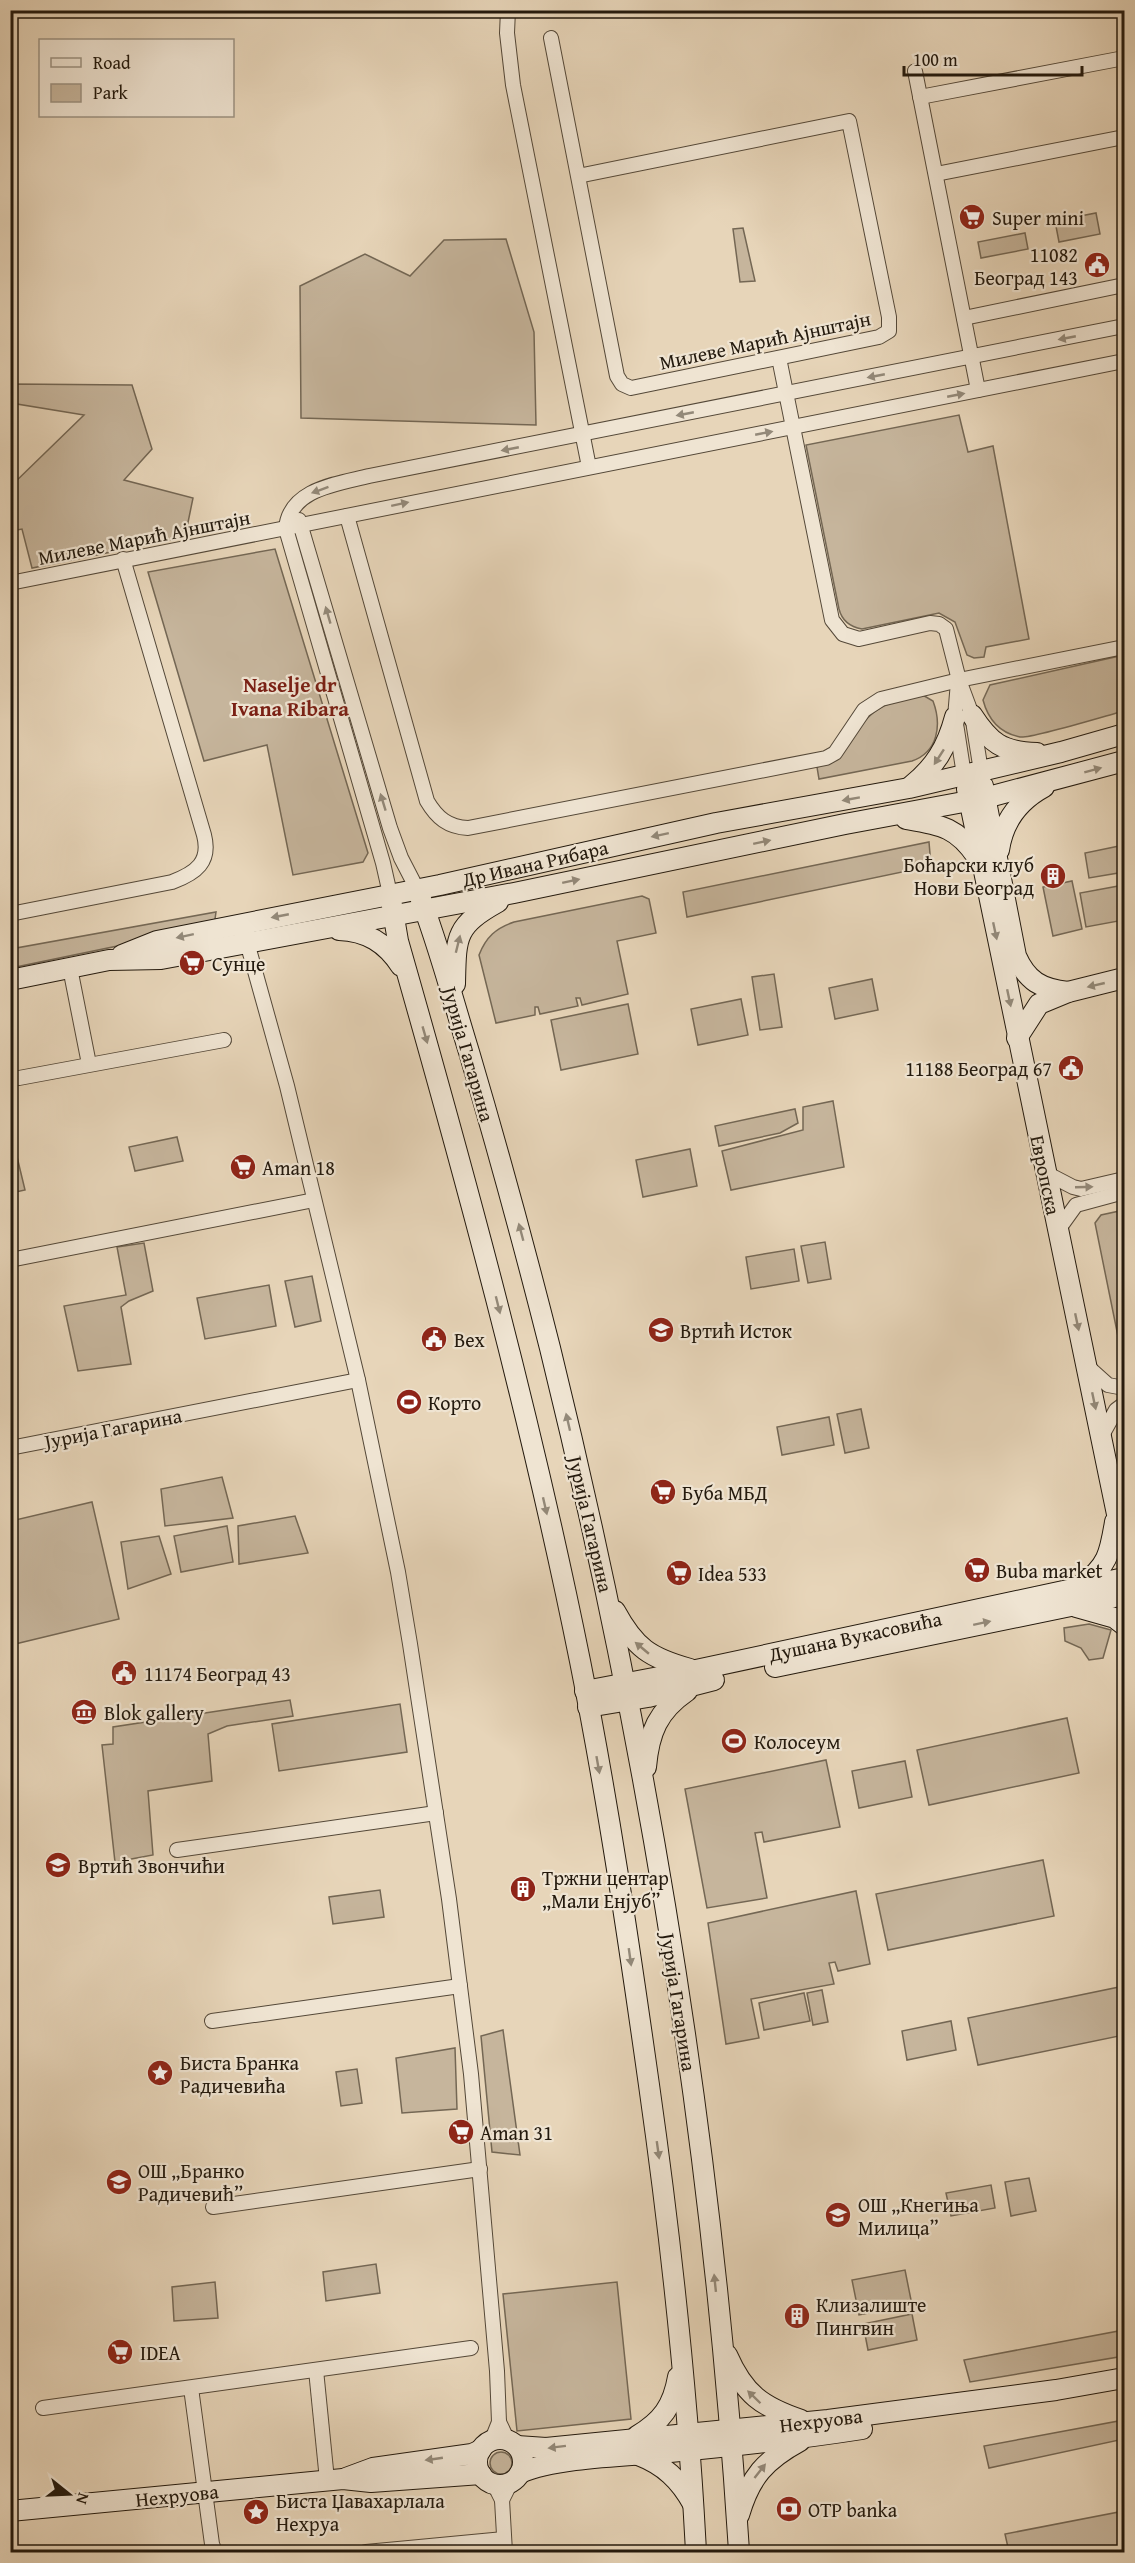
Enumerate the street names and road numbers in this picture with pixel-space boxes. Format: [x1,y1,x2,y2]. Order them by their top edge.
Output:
street label: Милеве Марић Ајнштајн [657,303,874,377]
street label: Милеве Марић Ајнштајн [35,502,253,572]
street label: Др Ивана Рибара [458,832,611,894]
street label: Јурија Гагарина [435,980,502,1125]
street label: Европска [1023,1132,1069,1218]
street label: Јурија Гагарина [39,1400,185,1456]
street label: Јурија Гагарина [561,1450,621,1596]
street label: Душана Вукасовића [765,1603,945,1669]
street label: Јурија Гагарина [653,1928,704,2074]
street label: Нехруова [778,2400,865,2439]
street label: Нехруова [134,2476,220,2514]

